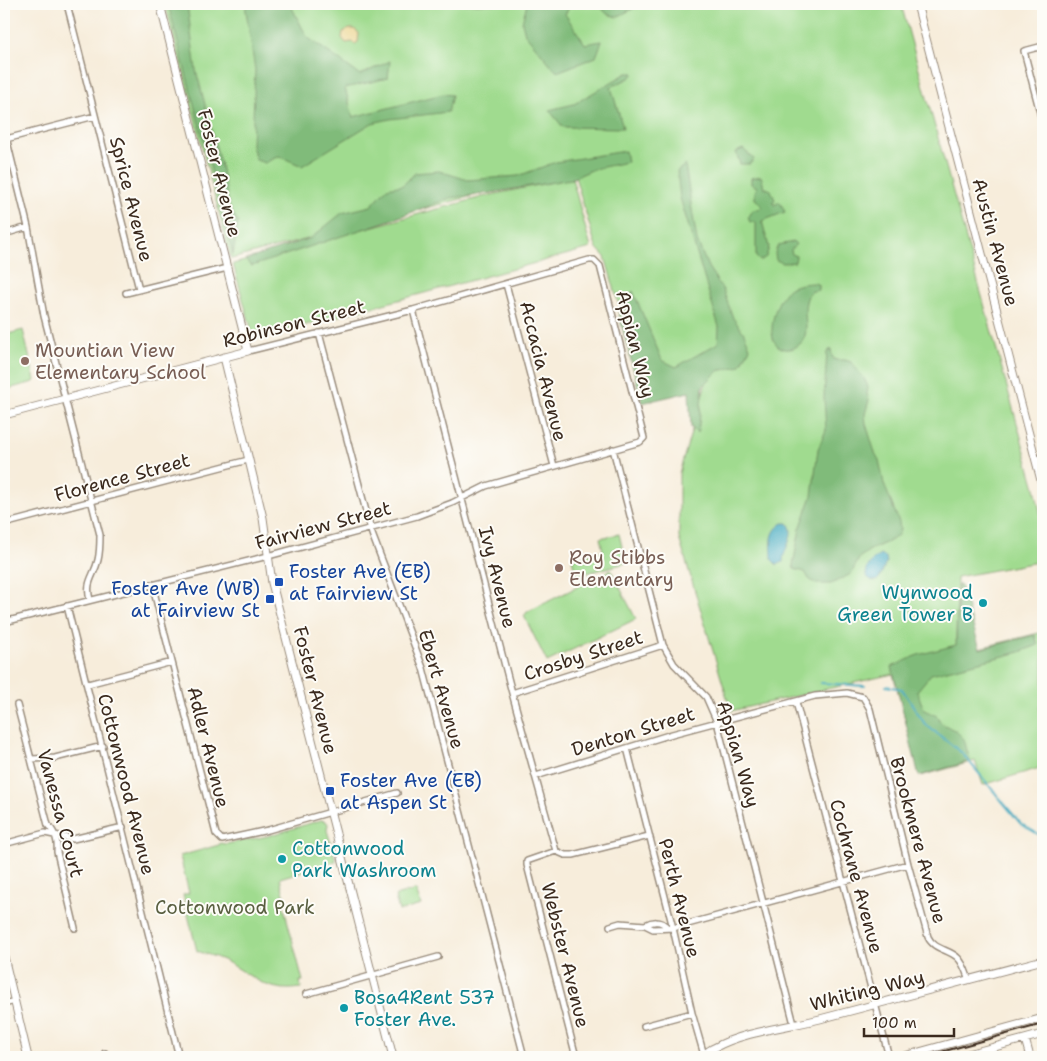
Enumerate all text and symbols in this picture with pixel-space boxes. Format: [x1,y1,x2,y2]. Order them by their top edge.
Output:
street label: Foster Avenue [192,107,247,240]
street label: Sprice Avenue [104,134,159,264]
street label: Austin Avenue [966,175,1025,309]
street label: Appian Way [610,288,661,400]
street label: Robinson Street [220,294,368,353]
street label: Accacia Avenue [514,299,573,444]
place label: Mountian View Elementary School [35,338,206,385]
marker: Mountian View Elementary School [19,355,31,367]
street label: Florence Street [52,447,193,508]
street label: Fairview Street [252,495,394,556]
street label: Ivy Avenue [473,524,522,631]
place label: Roy Stibbs Elementary [569,545,674,592]
place label: Foster Ave (EB) at Fairview St [289,559,431,606]
marker: Roy Stibbs Elementary [553,562,565,574]
place label: Foster Ave (WB) at Fairview St [111,576,260,623]
marker: Foster Ave (EB) at Fairview St [273,576,285,588]
place label: Wynwood Green Tower B [837,580,973,627]
marker: Foster Ave (WB) at Fairview St [264,593,276,605]
marker: Wynwood Green Tower B [977,597,989,609]
street label: Foster Avenue [288,624,343,757]
street label: Crosby Street [520,624,646,686]
street label: Ebert Avenue [413,626,471,752]
street label: Adler Avenue [181,684,236,810]
street label: Cottonwood Avenue [92,691,161,877]
street label: Appian Way [711,698,766,810]
street label: Denton Street [569,701,698,762]
street label: Vanessa Court [31,746,90,880]
street label: Brookmere Avenue [884,754,953,926]
place label: Foster Ave (EB) at Aspen St [340,768,482,815]
marker: Foster Ave (EB) at Aspen St [324,785,336,797]
street label: Cochrane Avenue [824,796,889,956]
place label: Cottonwood Park Washroom [292,836,437,883]
street label: Perth Avenue [653,836,706,961]
marker: Cottonwood Park Washroom [276,853,288,865]
street label: Webster Avenue [535,880,596,1030]
park label: Cottonwood Park [155,895,315,920]
street label: Whiting Way [807,964,927,1017]
place label: Bosa4Rent 537 Foster Ave. [354,985,495,1032]
marker: Bosa4Rent 537 Foster Ave. [338,1002,350,1014]
scale bar [864,1006,954,1038]
text: 100 m [872,1013,917,1033]

